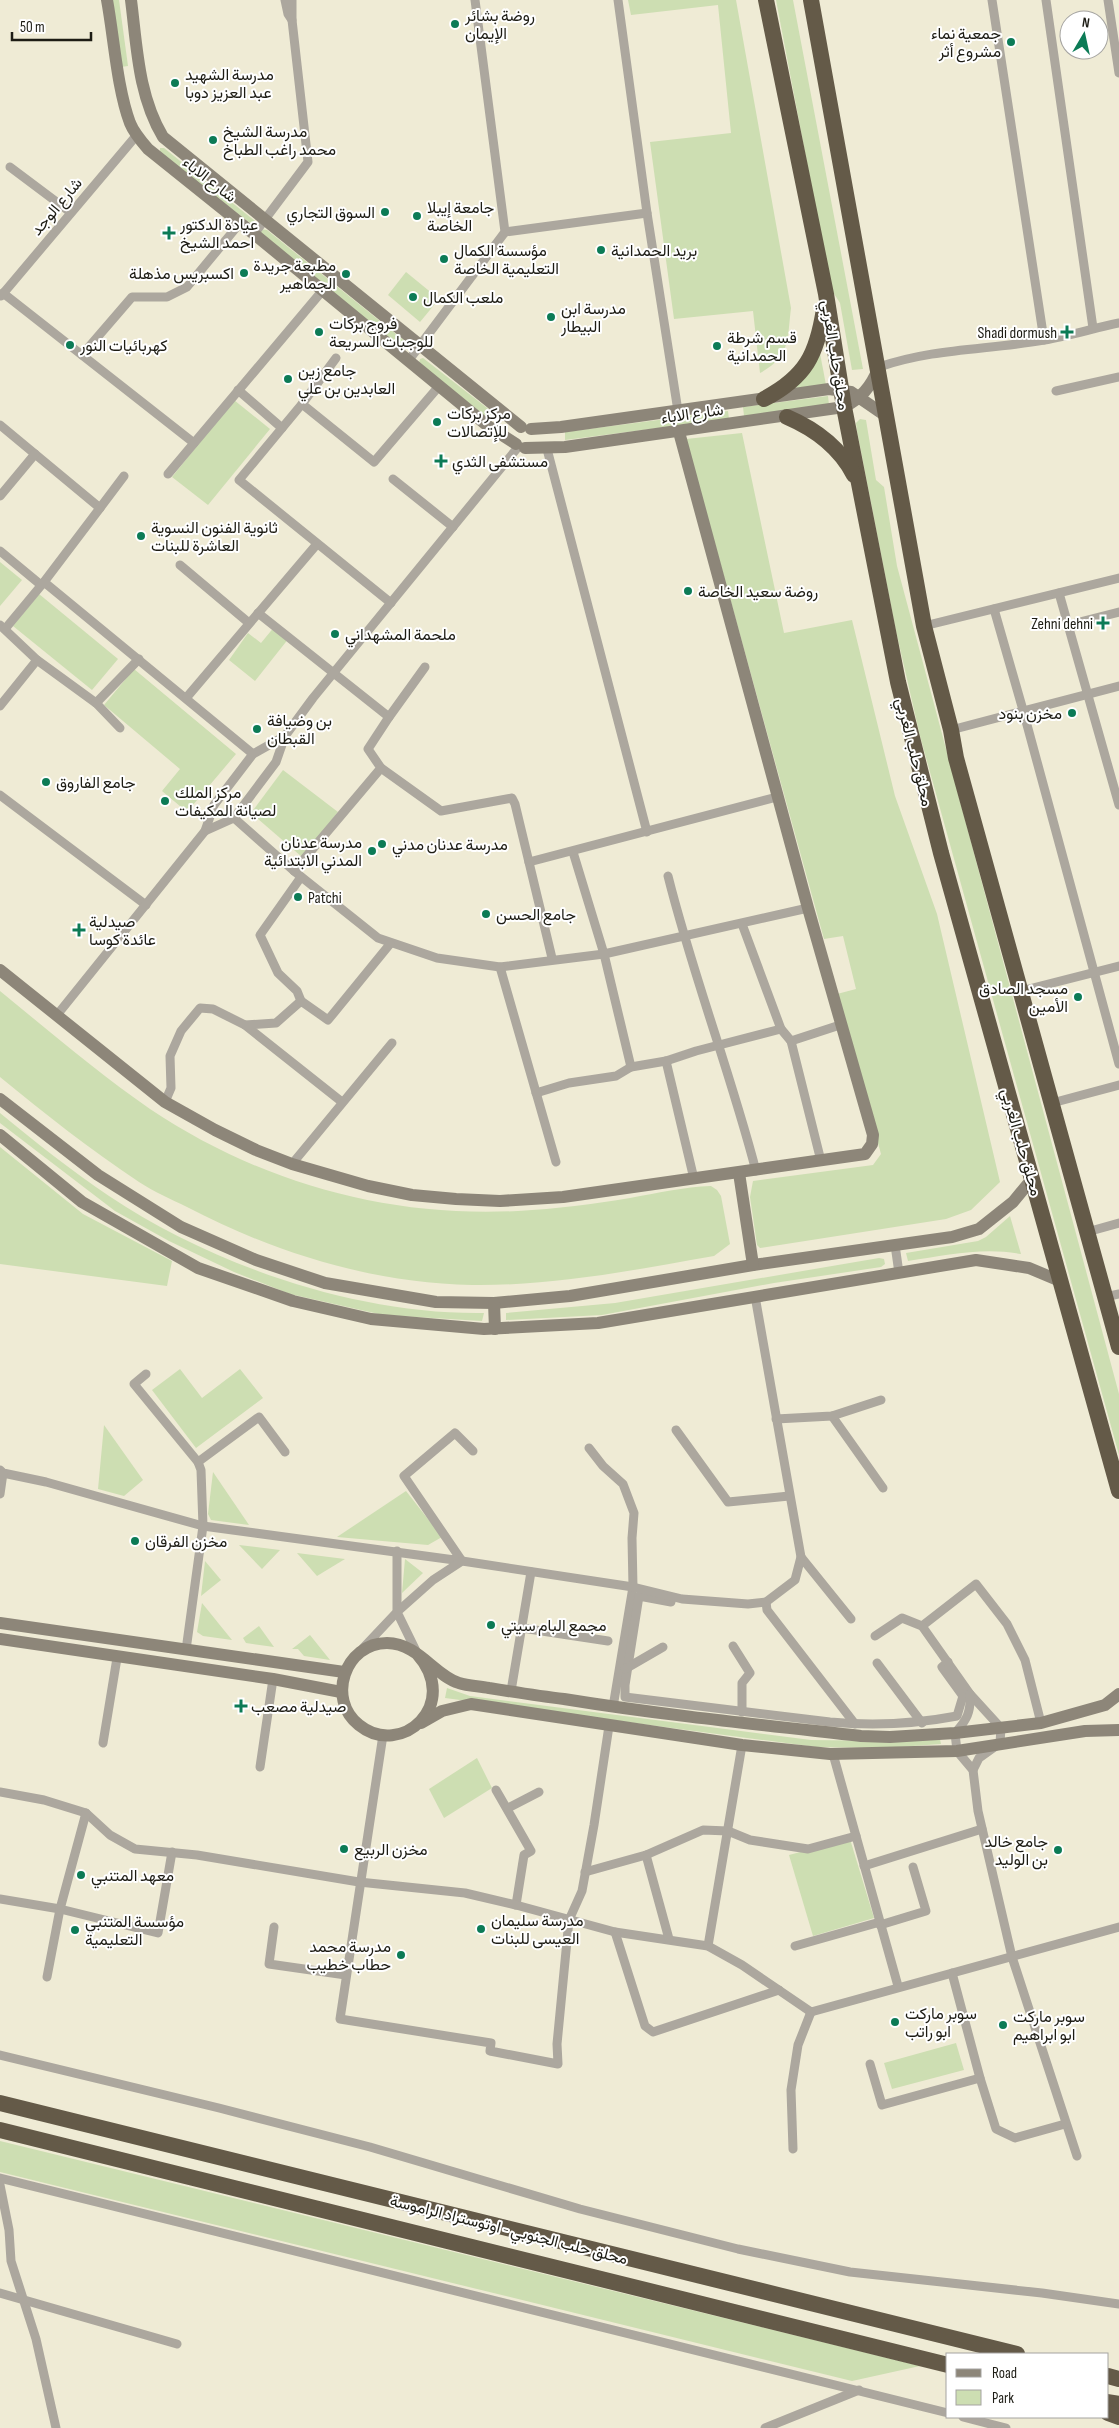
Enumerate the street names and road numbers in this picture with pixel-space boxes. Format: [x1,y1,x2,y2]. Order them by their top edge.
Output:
street label: شارع الاباء [178,153,240,208]
street label: شارع الوجد [28,174,87,240]
street label: محلق حلب الغربي [813,299,853,412]
street label: شارع الاباء [660,401,725,429]
street label: محلق حلب الغربي [888,696,936,809]
street label: محلق حلب الغربي [993,1086,1045,1199]
street label: محلق حلب الجنوبي - اوتوستراد الراموسة [387,2192,630,2272]

